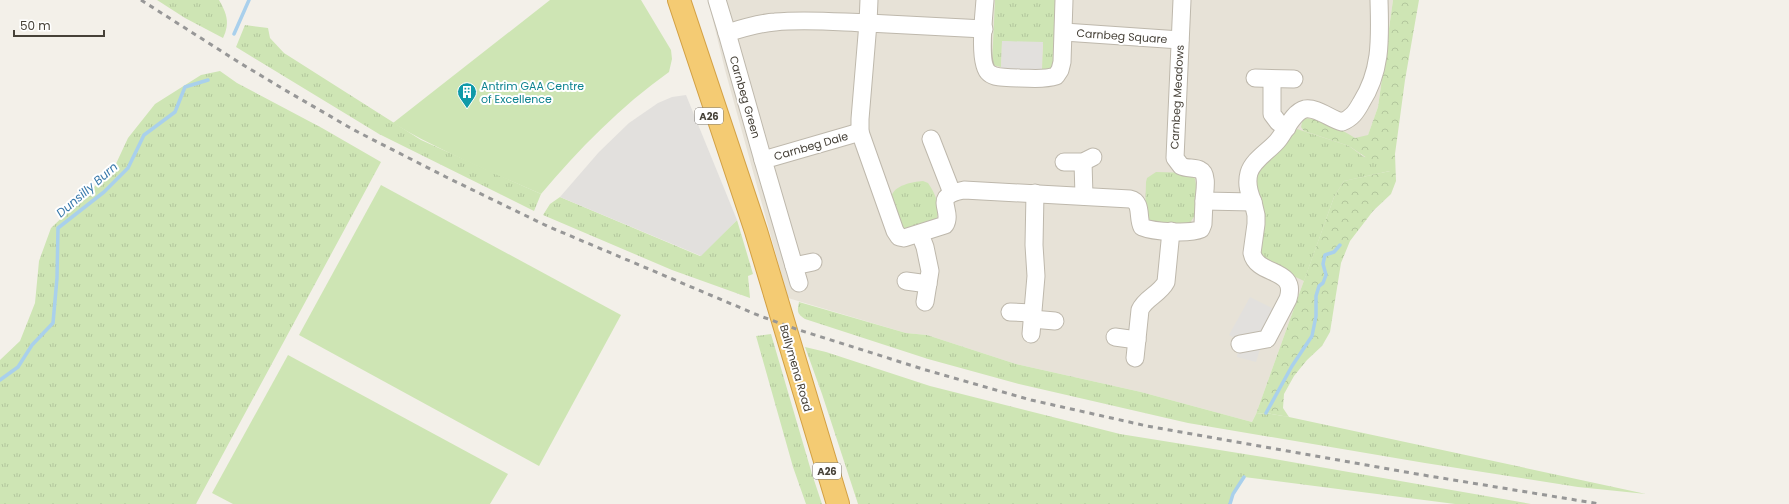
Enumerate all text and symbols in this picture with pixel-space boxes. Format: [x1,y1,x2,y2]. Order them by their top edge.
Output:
scale bar [14,12,104,38]
text: 50 m [20,17,51,34]
street label: Carnbeg Square [1076,25,1168,47]
street label: Carnbeg Meadows [1166,44,1188,150]
street label: Carnbeg Green [726,54,764,140]
place label: Antrim GAA Centre of Excellence [481,78,584,107]
building icon: Antrim GAA Centre of Excellence [456,81,478,109]
road number: A26 [695,108,723,124]
street label: Carnbeg Dale [772,128,850,164]
water label: Dunsilly Burn [52,158,121,221]
street label: Ballymena Road [776,323,816,413]
road number: A26 [813,463,841,479]

